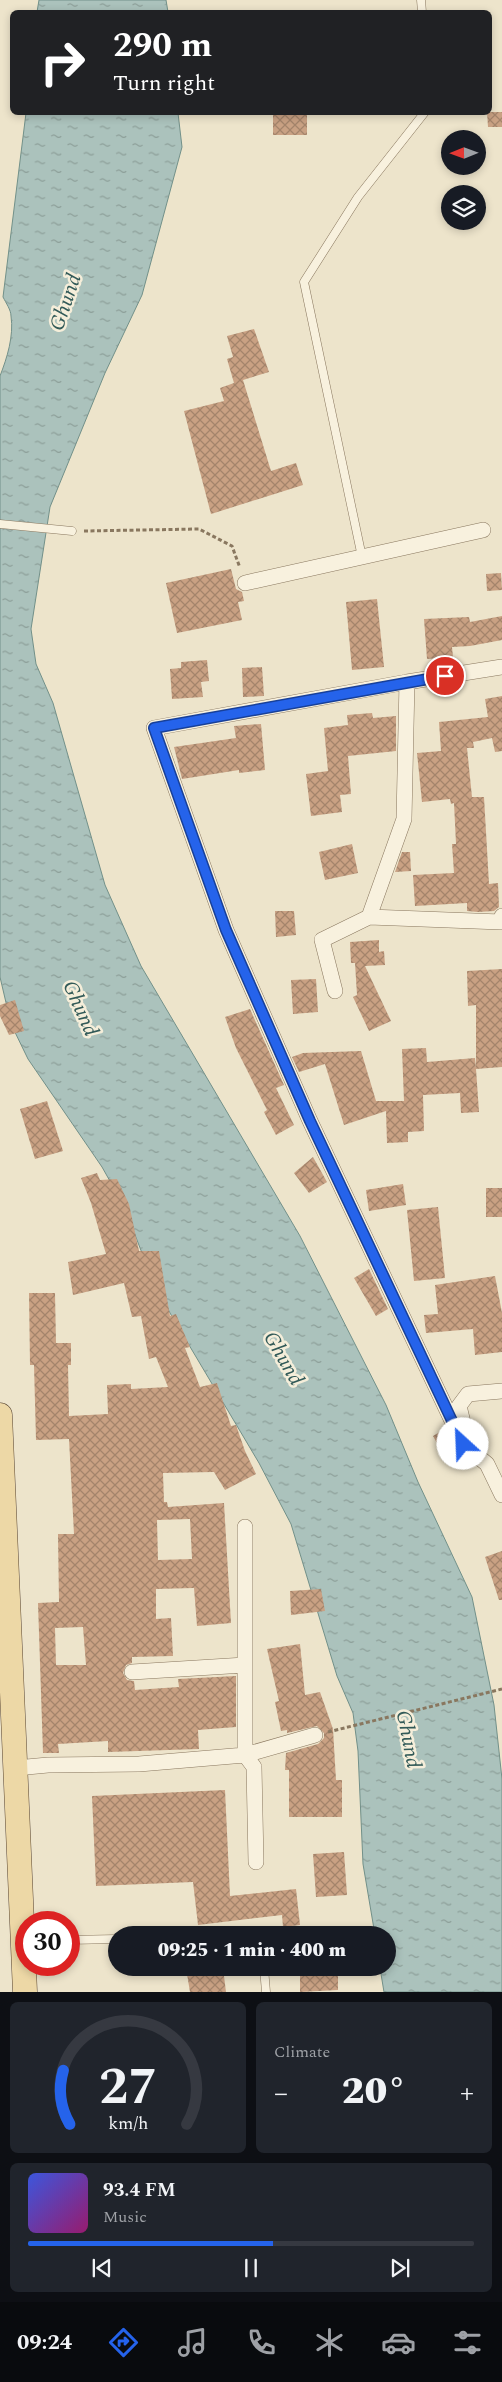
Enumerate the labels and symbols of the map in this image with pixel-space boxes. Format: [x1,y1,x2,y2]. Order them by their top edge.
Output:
north arrow [441,130,486,175]
water label: Ghund [41,269,91,335]
pin [424,655,466,697]
water label: Ghund [54,975,107,1042]
water label: Ghund [255,1325,312,1392]
position arrow [436,1417,488,1469]
water label: Ghund [387,1707,429,1771]
speed limit sign: 30 [15,1911,80,1976]

